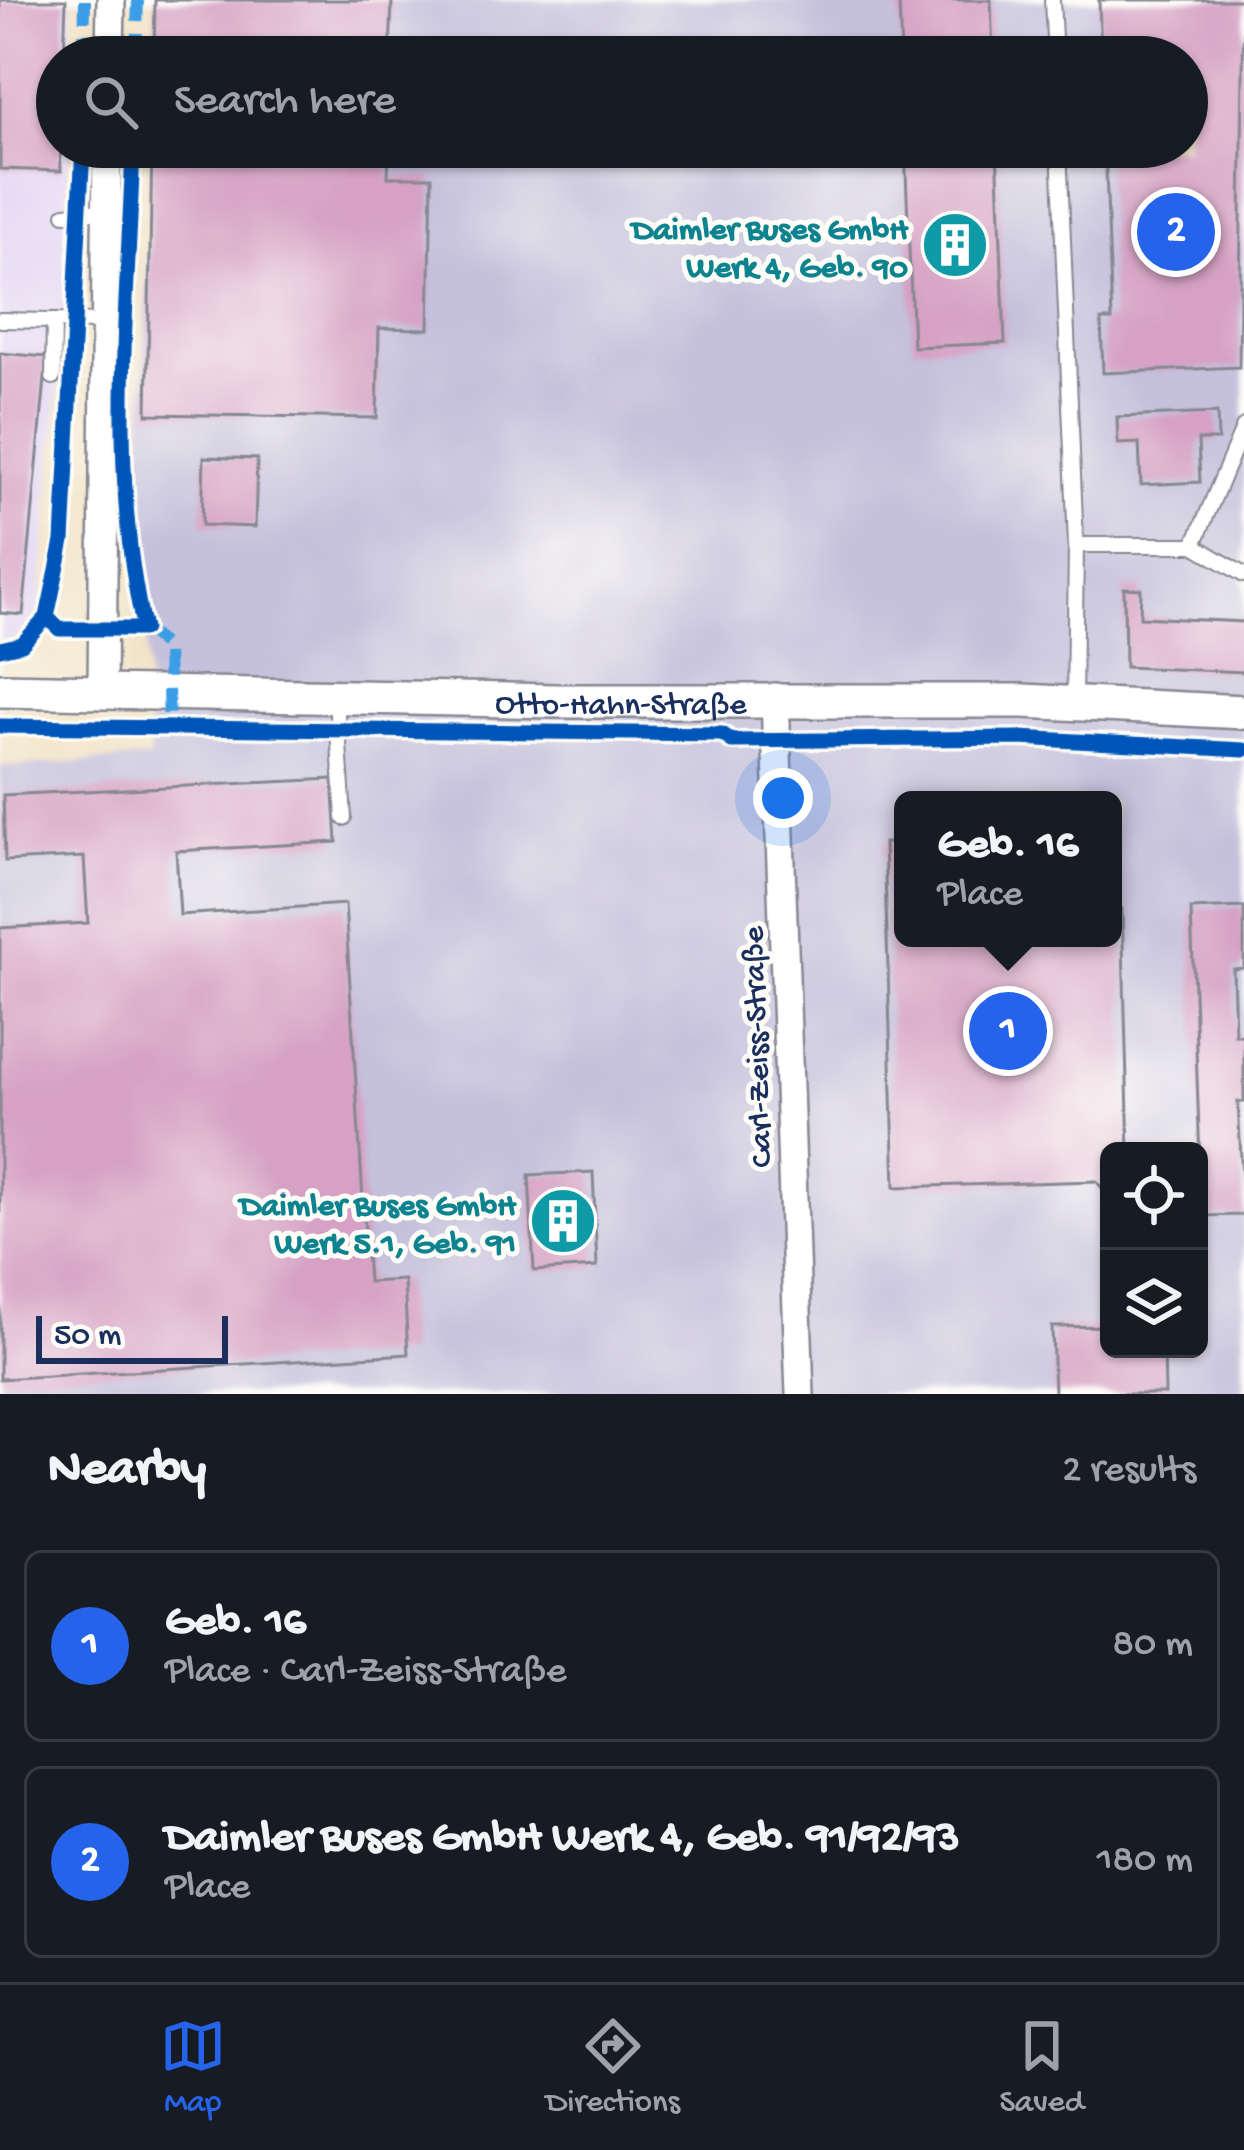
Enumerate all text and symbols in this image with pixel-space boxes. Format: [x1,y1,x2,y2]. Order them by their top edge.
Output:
search box [36,36,1208,168]
icon: search [78,69,144,135]
text: Search here [174,76,396,129]
pin: 2 [1137,187,1215,277]
building icon: Daimler Buses GmbH Werk 4, Geb. 90 [920,210,990,280]
place label: Daimler Buses GmbH Werk 4, Geb. 90 [629,213,909,289]
street label: Otto-Hahn-Straße [495,687,747,726]
your location [753,768,813,828]
popup [894,791,1122,947]
text: Geb. 16 [937,820,1079,873]
text: Place [937,873,1023,919]
street label: Carl-Zeiss-Straße [737,924,783,1168]
pin: 1 [969,986,1047,1076]
map controls [1100,1142,1208,1358]
button: locate [1100,1142,1208,1250]
building icon: Daimler Buses GmbH Werk 5.1, Geb. 91 [528,1186,598,1256]
place label: Daimler Buses GmbH Werk 5.1, Geb. 91 [237,1189,517,1265]
button: layers [1100,1250,1208,1358]
scale bar [36,1310,228,1363]
text: 50 m [54,1318,121,1356]
text: Nearby [48,1442,206,1502]
text: 2 results [1062,1449,1196,1495]
text: Geb. 16 [165,1597,306,1650]
text: 1 [82,1623,98,1669]
text: 80 m [1113,1623,1193,1669]
text: Place · Carl-Zeiss-Straße [165,1650,566,1696]
text: Daimler Buses GmbH Werk 4, Geb. 91/92/93 [165,1813,960,1866]
text: 2 [80,1839,100,1885]
text: 180 m [1097,1839,1193,1885]
text: Place [165,1866,250,1912]
tab: Map [160,2013,226,2123]
tab: Directions [546,2013,680,2123]
tab: Saved [1000,2013,1084,2123]

